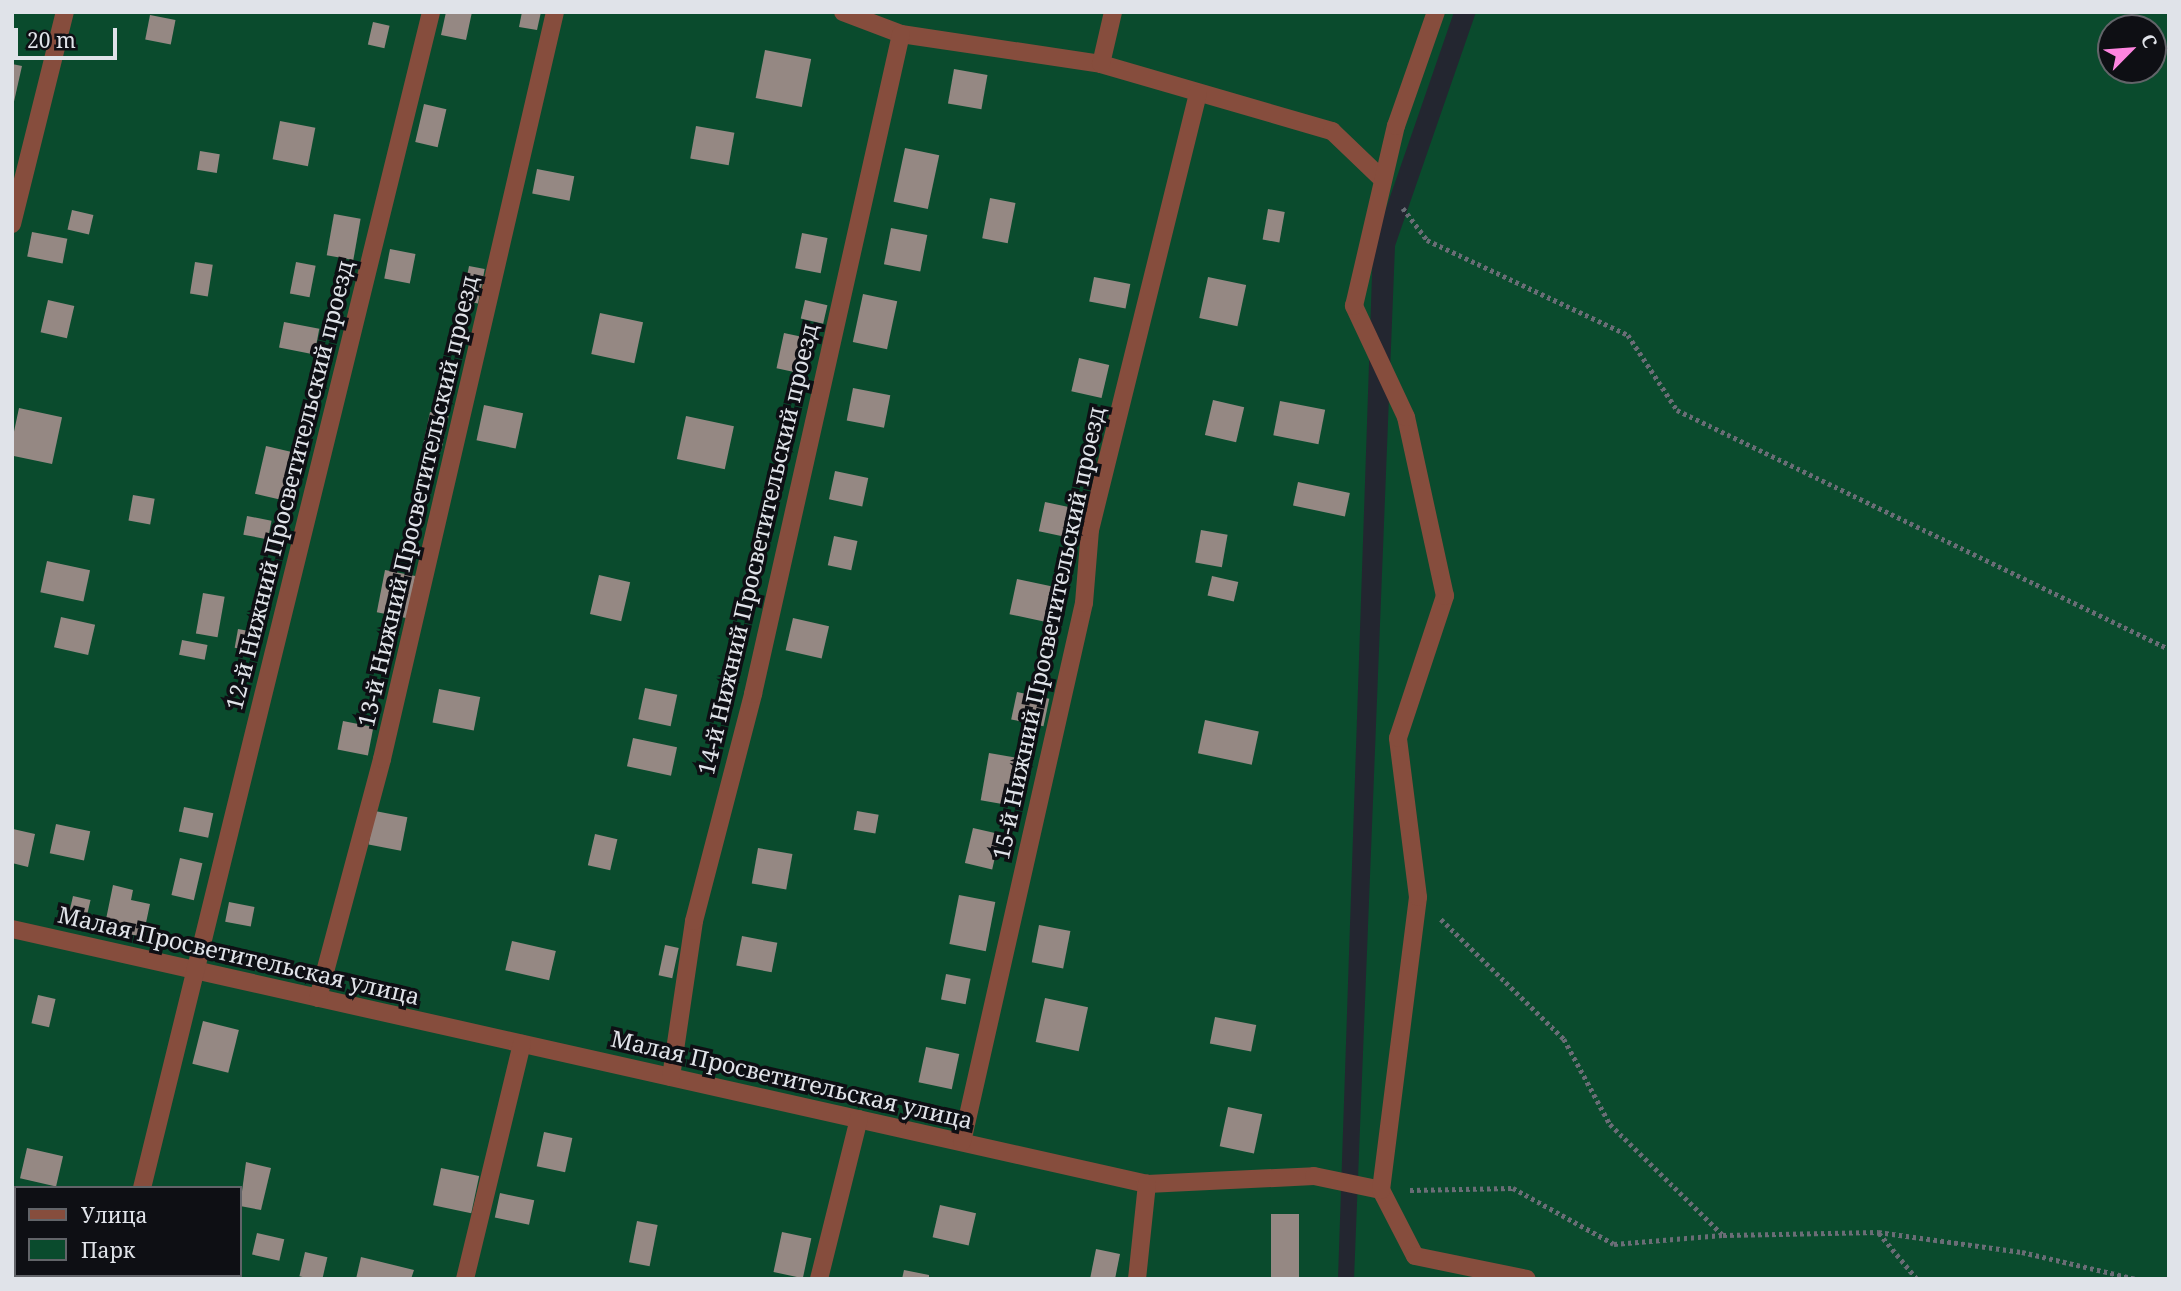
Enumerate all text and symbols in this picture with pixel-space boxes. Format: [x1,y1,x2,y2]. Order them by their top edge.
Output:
scale bar [18,14,121,58]
north arrow [2097,14,2167,84]
text: 20 m [27,26,76,54]
text: С [2135,30,2164,52]
street label: 12-й Нижний Просветительский проезд [220,257,358,713]
street label: 13-й Нижний Просветительский проезд [352,273,482,729]
street label: 14-й Нижний Просветительский проезд [692,321,822,777]
street label: 15-й Нижний Просветительский проезд [986,404,1110,862]
street label: Малая Просветительская улица [55,900,423,1010]
street label: Малая Просветительская улица [608,1024,976,1134]
legend [14,1186,242,1277]
text: Улица [81,1201,148,1229]
text: Парк [81,1236,135,1264]

